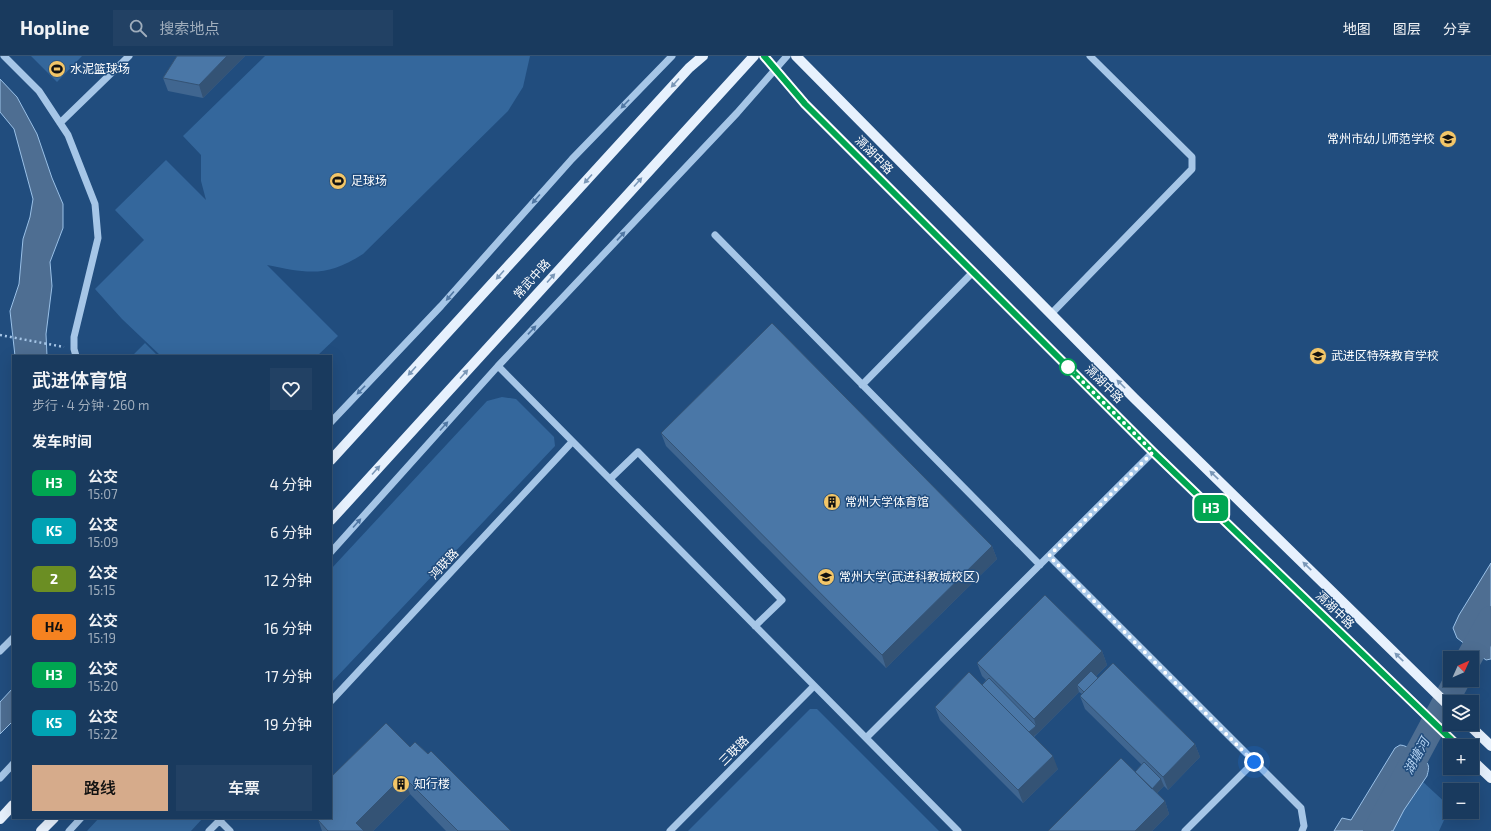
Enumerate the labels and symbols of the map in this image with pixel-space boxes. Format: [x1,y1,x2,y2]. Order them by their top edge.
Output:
sports icon: 水泥篮球场 [47,59,67,79]
place label: 水泥篮球场 [70,61,130,75]
one-way arrow [671,78,680,89]
one-way arrow [621,99,630,109]
school or university icon: 常州市幼儿师范学校 [1438,129,1458,149]
place label: 常州市幼儿师范学校 [1327,131,1435,145]
street label: 滆湖中路 [853,132,897,176]
sports icon: 足球场 [328,171,348,191]
place label: 足球场 [351,173,387,187]
one-way arrow [583,174,592,185]
one-way arrow [634,176,643,187]
one-way arrow [532,193,541,204]
one-way arrow [616,231,626,241]
street label: 常武中路 [510,256,553,301]
one-way arrow [495,270,504,280]
one-way arrow [546,273,556,283]
one-way arrow [446,291,455,301]
one-way arrow [527,325,537,335]
school or university icon: 武进区特殊教育学校 [1308,346,1328,366]
place label: 武进区特殊教育学校 [1331,348,1439,362]
unlabelled marker [1059,358,1077,376]
street label: 滆湖中路 [1083,361,1127,405]
one-way arrow [407,366,417,376]
one-way arrow [459,369,468,379]
one-way arrow [1116,379,1126,389]
one-way arrow [356,385,366,395]
one-way arrow [439,421,449,431]
one-way arrow [371,465,381,475]
one-way arrow [1209,471,1219,480]
building icon: 常州大学体育馆 [822,492,842,512]
place label: 常州大学体育馆 [845,494,929,508]
line badge: H3 [1193,495,1229,521]
one-way arrow [353,518,362,528]
street label: 鸿联路 [426,545,461,581]
one-way arrow [1302,561,1312,571]
school or university icon: 常州大学(武进科教城校区) [816,567,836,587]
place label: 常州大学(武进科教城校区) [839,569,980,583]
street label: 滆湖中路 [1314,588,1358,631]
north arrow [1443,651,1479,687]
one-way arrow [1394,652,1404,662]
water label: 湖塘河 [1400,732,1434,777]
street label: 三联路 [716,733,751,768]
your location [1244,752,1264,772]
building icon: 知行楼 [391,774,411,794]
place label: 知行楼 [414,776,450,790]

